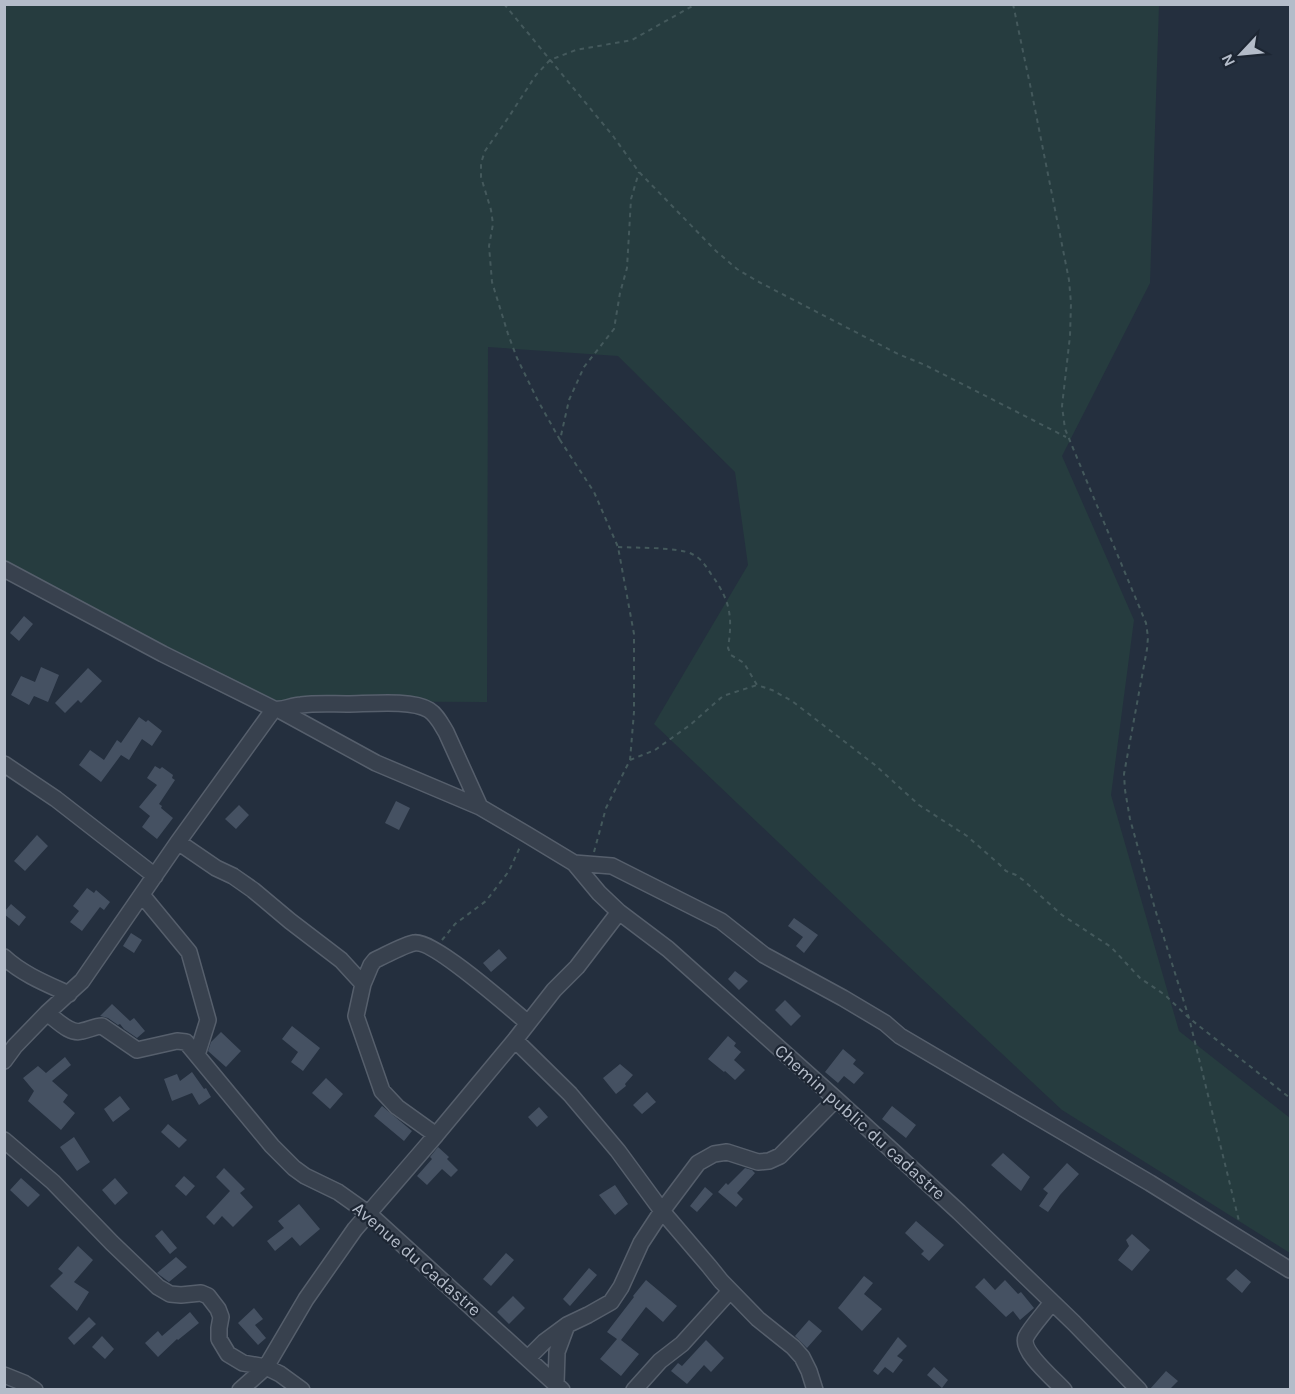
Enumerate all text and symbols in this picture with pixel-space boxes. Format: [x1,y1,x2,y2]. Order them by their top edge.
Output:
north arrow [1211,24,1271,84]
text: N [1217,51,1239,70]
street label: Chemin public du cadastre [770,1040,950,1204]
street label: Avenue du Cadastre [348,1197,486,1321]

